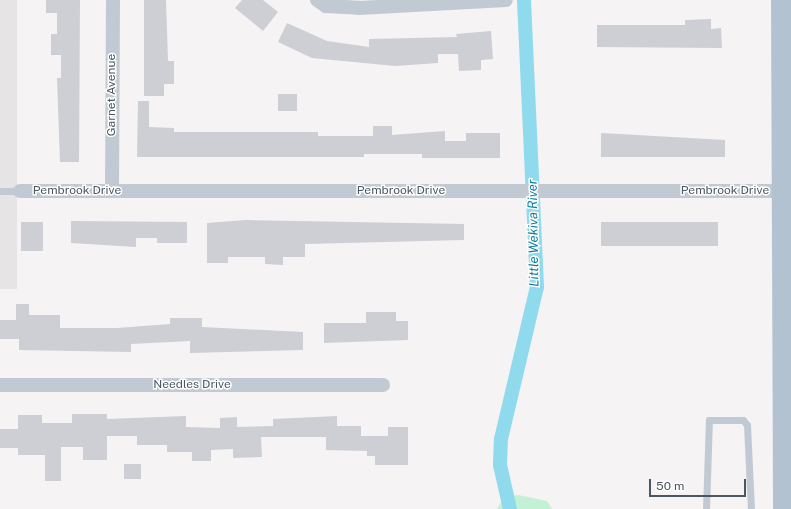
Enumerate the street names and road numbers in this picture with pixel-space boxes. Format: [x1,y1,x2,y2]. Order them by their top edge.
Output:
street label: Garnet Avenue [105,54,119,136]
street label: Pembrook Drive [33,184,121,198]
street label: Pembrook Drive [357,184,445,198]
street label: Pembrook Drive [681,184,769,198]
street label: Needles Drive [153,378,231,392]

